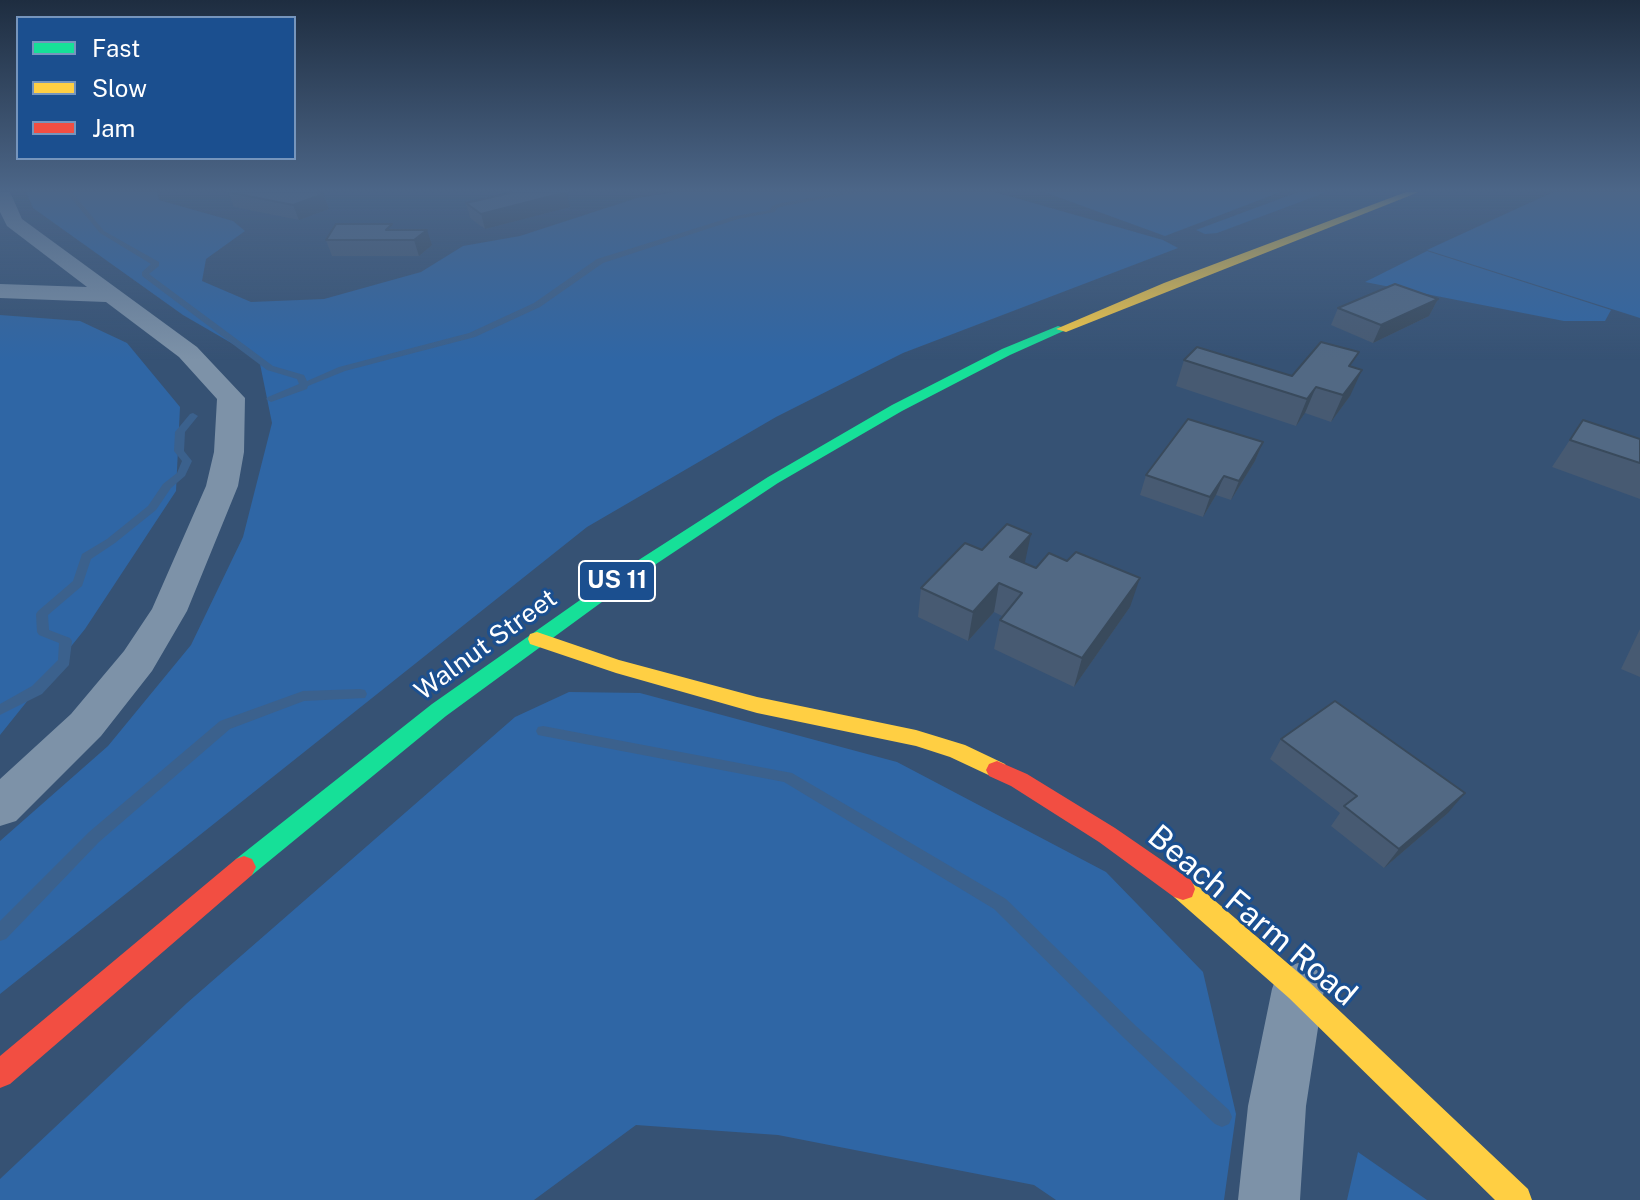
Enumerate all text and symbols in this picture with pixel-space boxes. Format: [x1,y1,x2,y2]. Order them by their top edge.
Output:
legend [16,16,296,160]
text: Fast [92,34,140,62]
text: Slow [92,74,147,102]
text: Jam [92,114,135,142]
road number: US 11 [579,561,655,601]
street label: Walnut Street [409,583,563,707]
street label: Beach Farm Road [1140,817,1364,1015]

